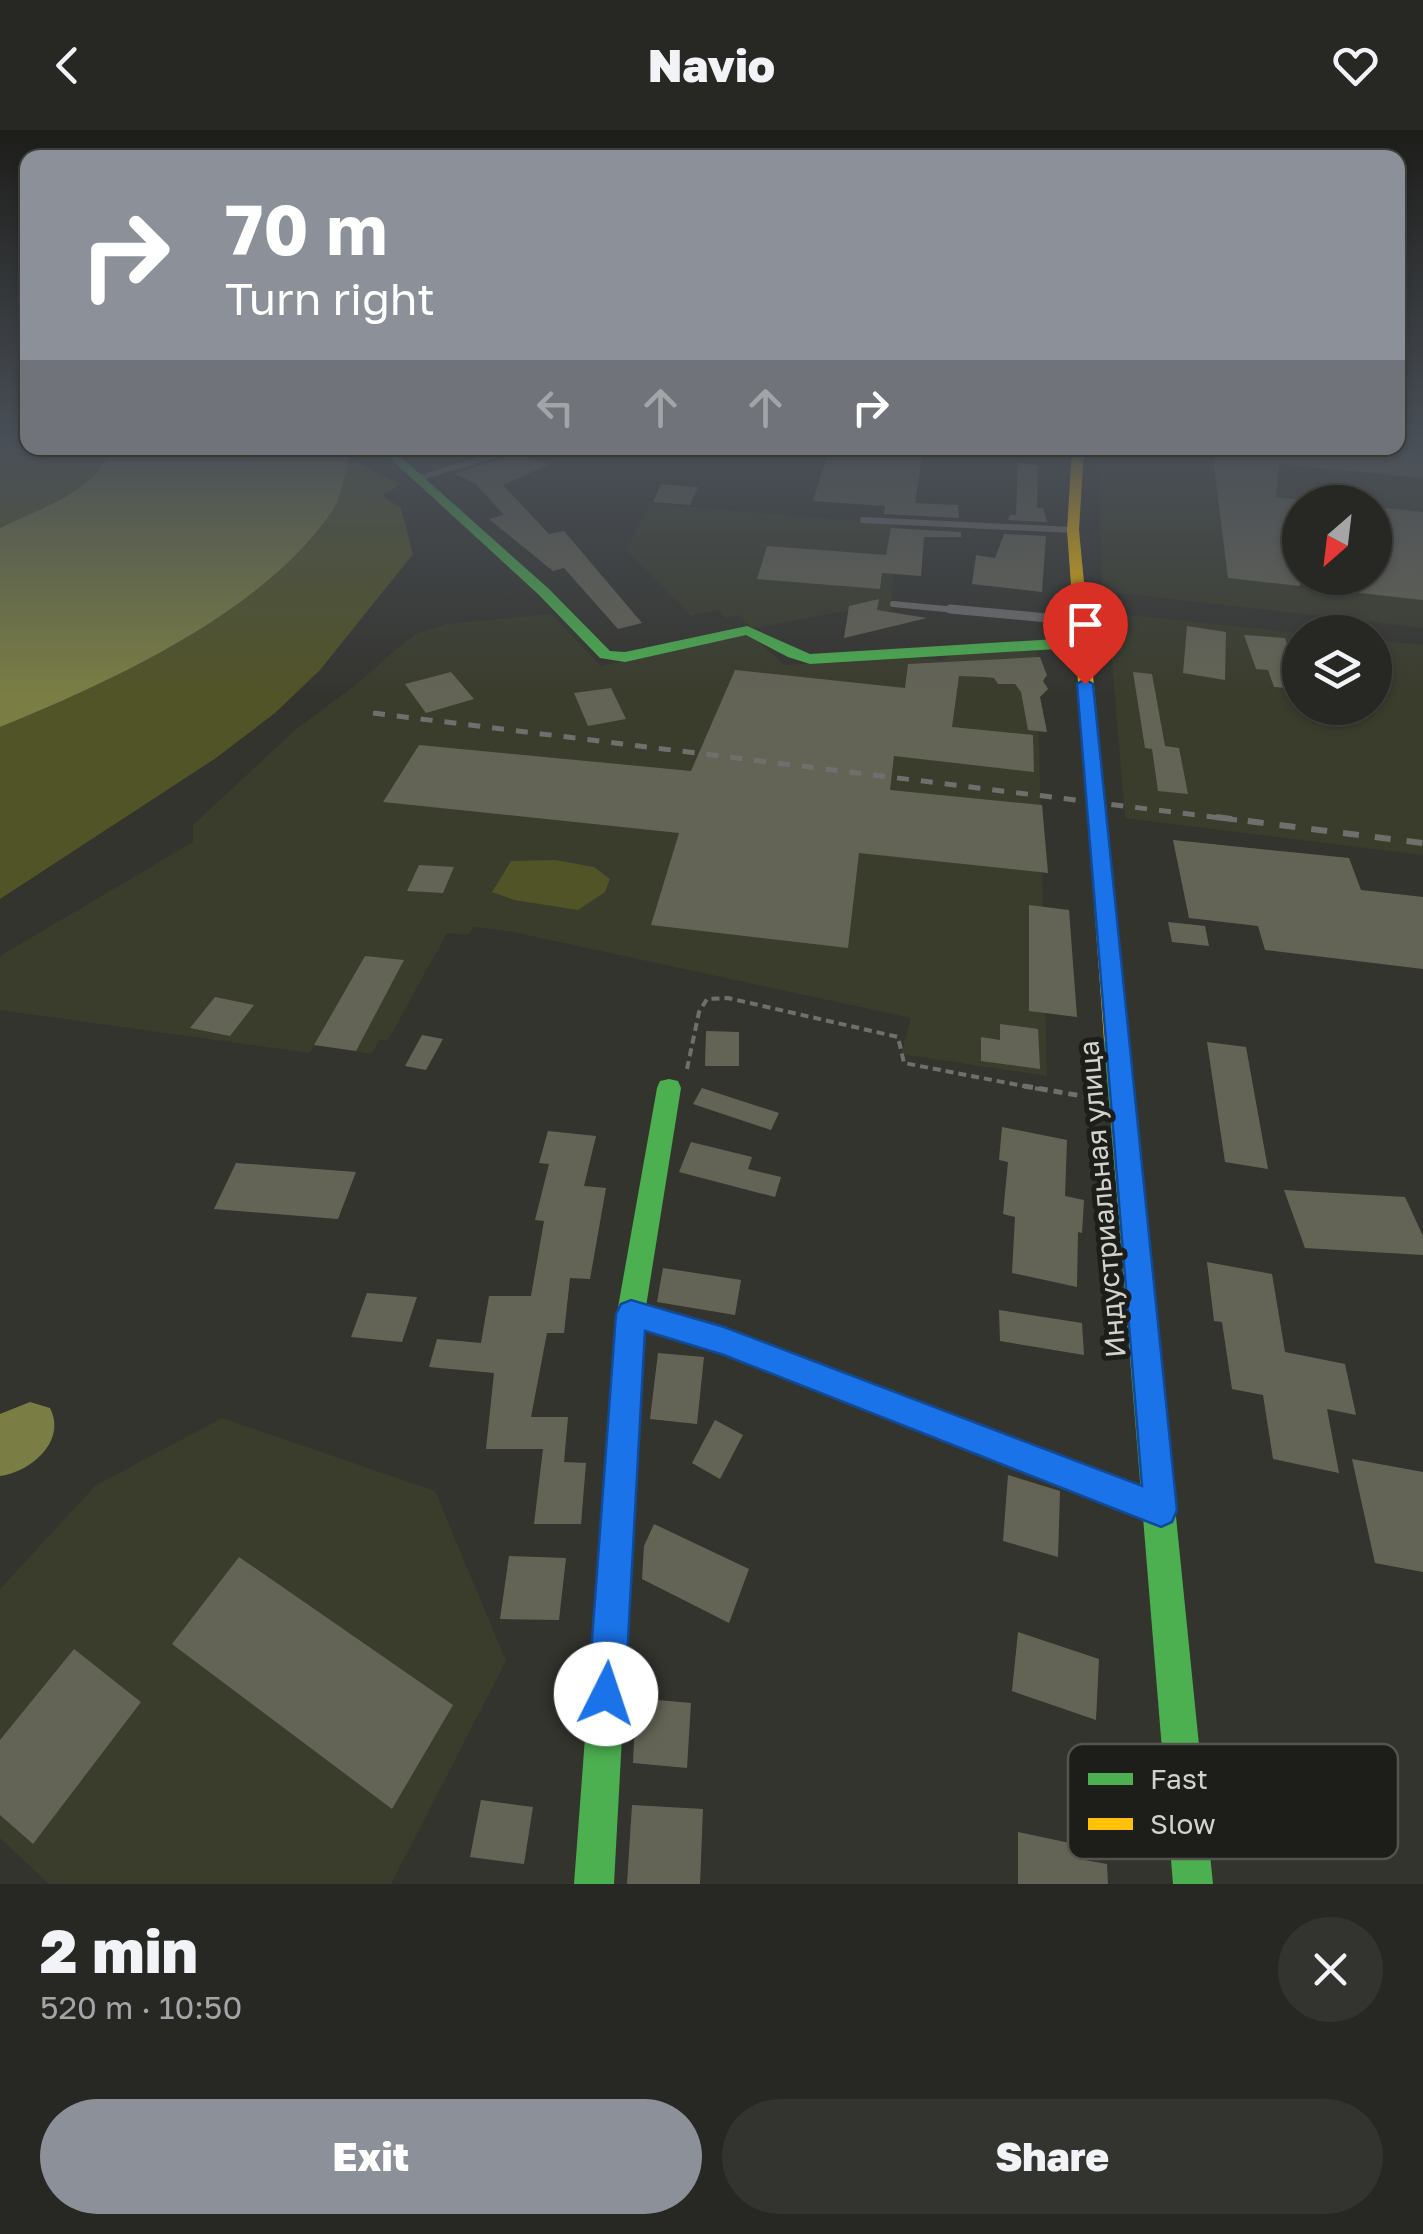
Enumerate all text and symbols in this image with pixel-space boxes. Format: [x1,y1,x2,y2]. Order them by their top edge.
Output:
icon: back [40,38,95,93]
text: Navio [648,38,775,92]
icon: heart [1328,38,1383,93]
text: 70 m [225,186,387,270]
icon: right [60,190,190,320]
text: Turn right [225,271,435,325]
icon: left [528,380,583,435]
icon: ahead [633,380,688,435]
icon: ahead [738,380,793,435]
icon: right [843,380,898,435]
north arrow [1282,485,1392,595]
map controls [1282,485,1392,725]
pin [1043,582,1128,685]
icon: arrive [1058,597,1113,652]
button: layers [1282,615,1392,725]
street label: Индустриальная улица [1071,1039,1132,1359]
position arrow [554,1642,658,1746]
legend [1068,1744,1398,1859]
text: Fast [1150,1762,1208,1795]
text: Slow [1150,1807,1216,1840]
text: 2 min [40,1914,198,1986]
button: close [1278,1917,1383,2022]
text: 520 m · 10:50 [40,1988,242,2026]
button: Exit [40,2099,702,2214]
button: Share [722,2099,1383,2214]

